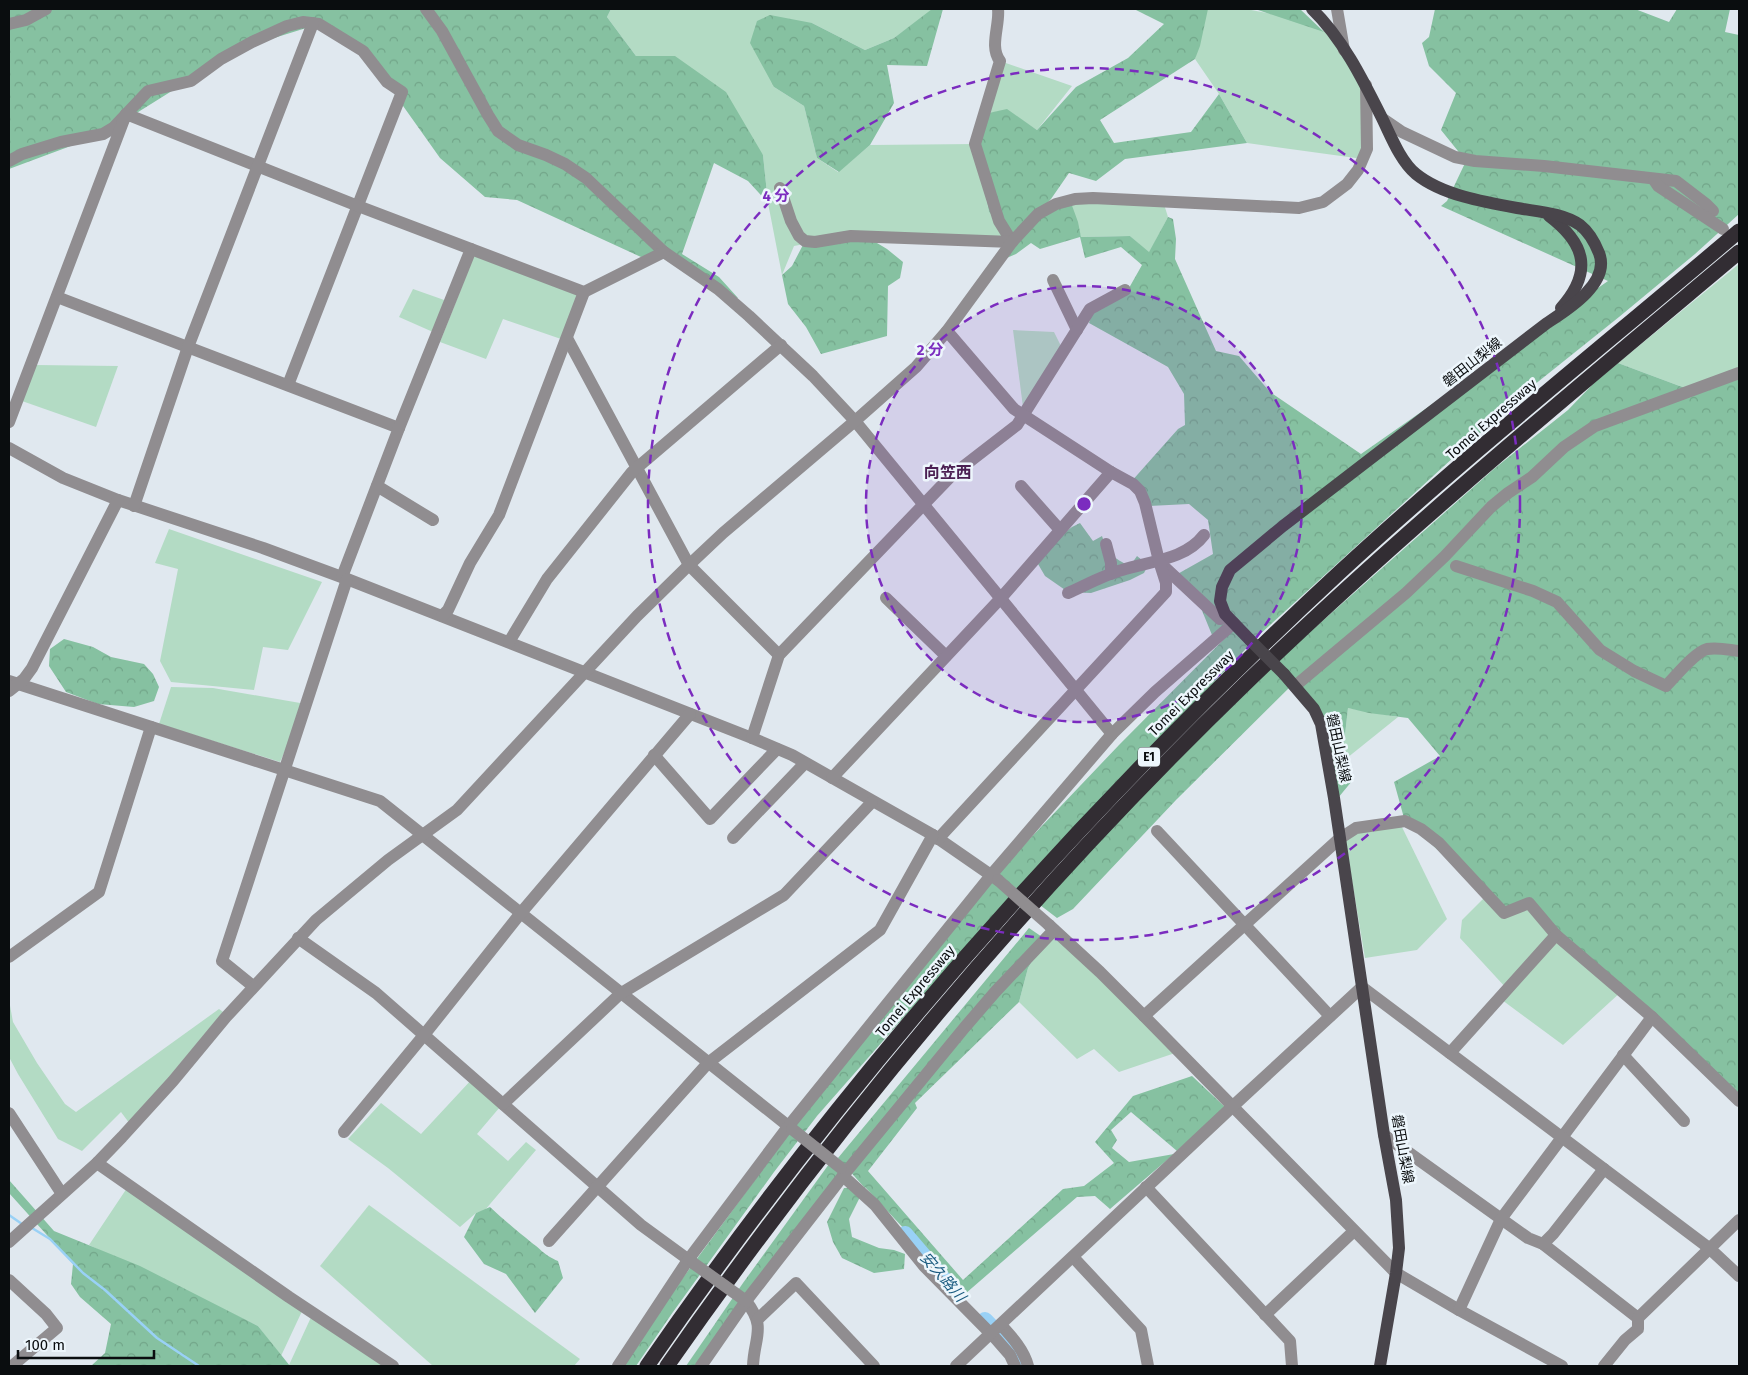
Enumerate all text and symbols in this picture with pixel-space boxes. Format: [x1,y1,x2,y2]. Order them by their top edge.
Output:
text: 4 分 [762,187,790,205]
street label: 磐田山梨線 [1439,334,1505,391]
text: 2 分 [917,341,943,359]
street label: Tomei Expressway [1443,375,1540,463]
district label: 向笠西 [924,463,972,482]
centre of rings [1075,495,1093,513]
street label: Tomei Expressway [1145,647,1238,740]
street label: 磐田山梨線 [1323,712,1354,784]
road number: E1 [1138,748,1160,766]
street label: Tomei Expressway [872,942,959,1041]
street label: 磐田山梨線 [1388,1113,1417,1185]
water label: 安久路川 [917,1248,971,1307]
scale bar [18,1328,154,1360]
text: 100 m [25,1336,65,1354]

